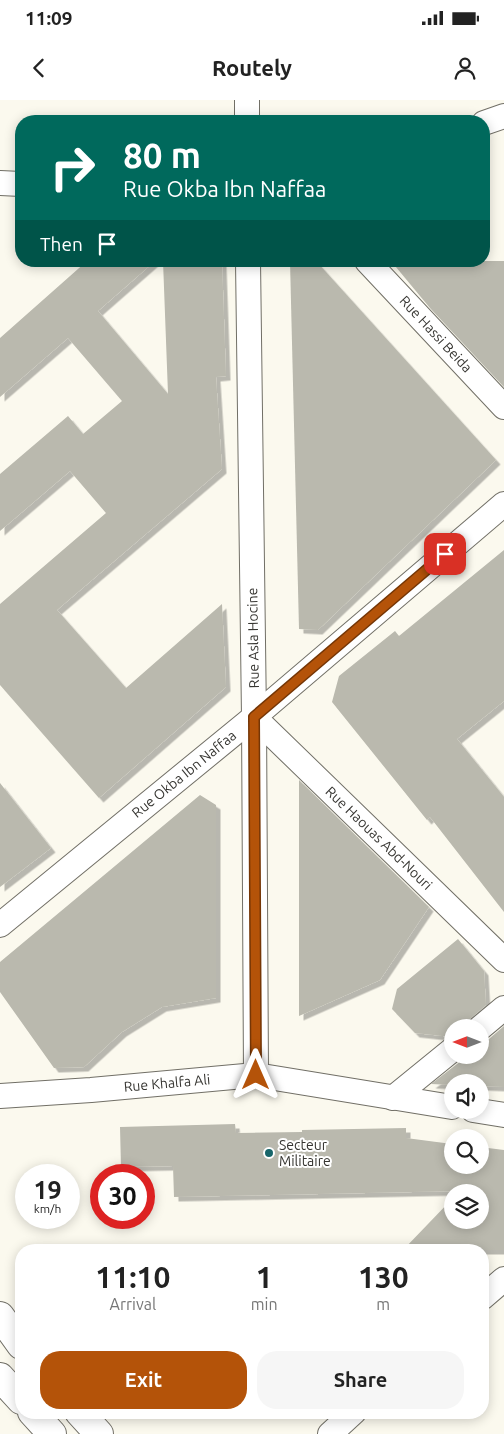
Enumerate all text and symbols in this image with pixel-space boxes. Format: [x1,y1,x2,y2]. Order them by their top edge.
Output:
text: 11:09 [25,7,73,29]
icon: back [25,54,53,82]
icon: person [451,54,479,82]
text: Routely [212,55,292,80]
icon: right [40,135,105,200]
text: 80 m [123,135,201,175]
text: Rue Okba Ibn Naffaa [123,176,326,201]
icon: arrive [93,230,121,258]
text: Then [40,233,83,255]
street label: Rue Hassi Beida [396,292,476,376]
pin [424,533,466,575]
icon: arrive [431,540,459,568]
street label: Rue Asla Hocine [244,588,262,688]
street label: Rue Okba Ibn Naffaa [129,727,239,821]
street label: Rue Haouas Abd-Nouri [322,783,436,893]
north arrow [444,1019,489,1064]
map controls [444,1019,489,1229]
position arrow [229,1048,281,1100]
street label: Rue Khalfa Ali [123,1071,211,1095]
button: sound [444,1074,489,1119]
button: search [444,1129,489,1174]
place label: Secteur Militaire [279,1137,331,1169]
marker: Secteur Militaire [263,1147,275,1159]
speed limit sign: 30 [90,1164,155,1229]
text: 19 [33,1176,62,1204]
button: layers [444,1184,489,1229]
text: km/h [34,1202,61,1215]
text: 11:10 [95,1260,170,1294]
text: 1 [256,1260,273,1294]
text: 130 [358,1260,409,1294]
text: Arrival [110,1295,156,1313]
text: min [251,1295,278,1313]
text: m [376,1295,390,1313]
button: Exit [40,1351,247,1409]
button: Share [257,1351,464,1409]

